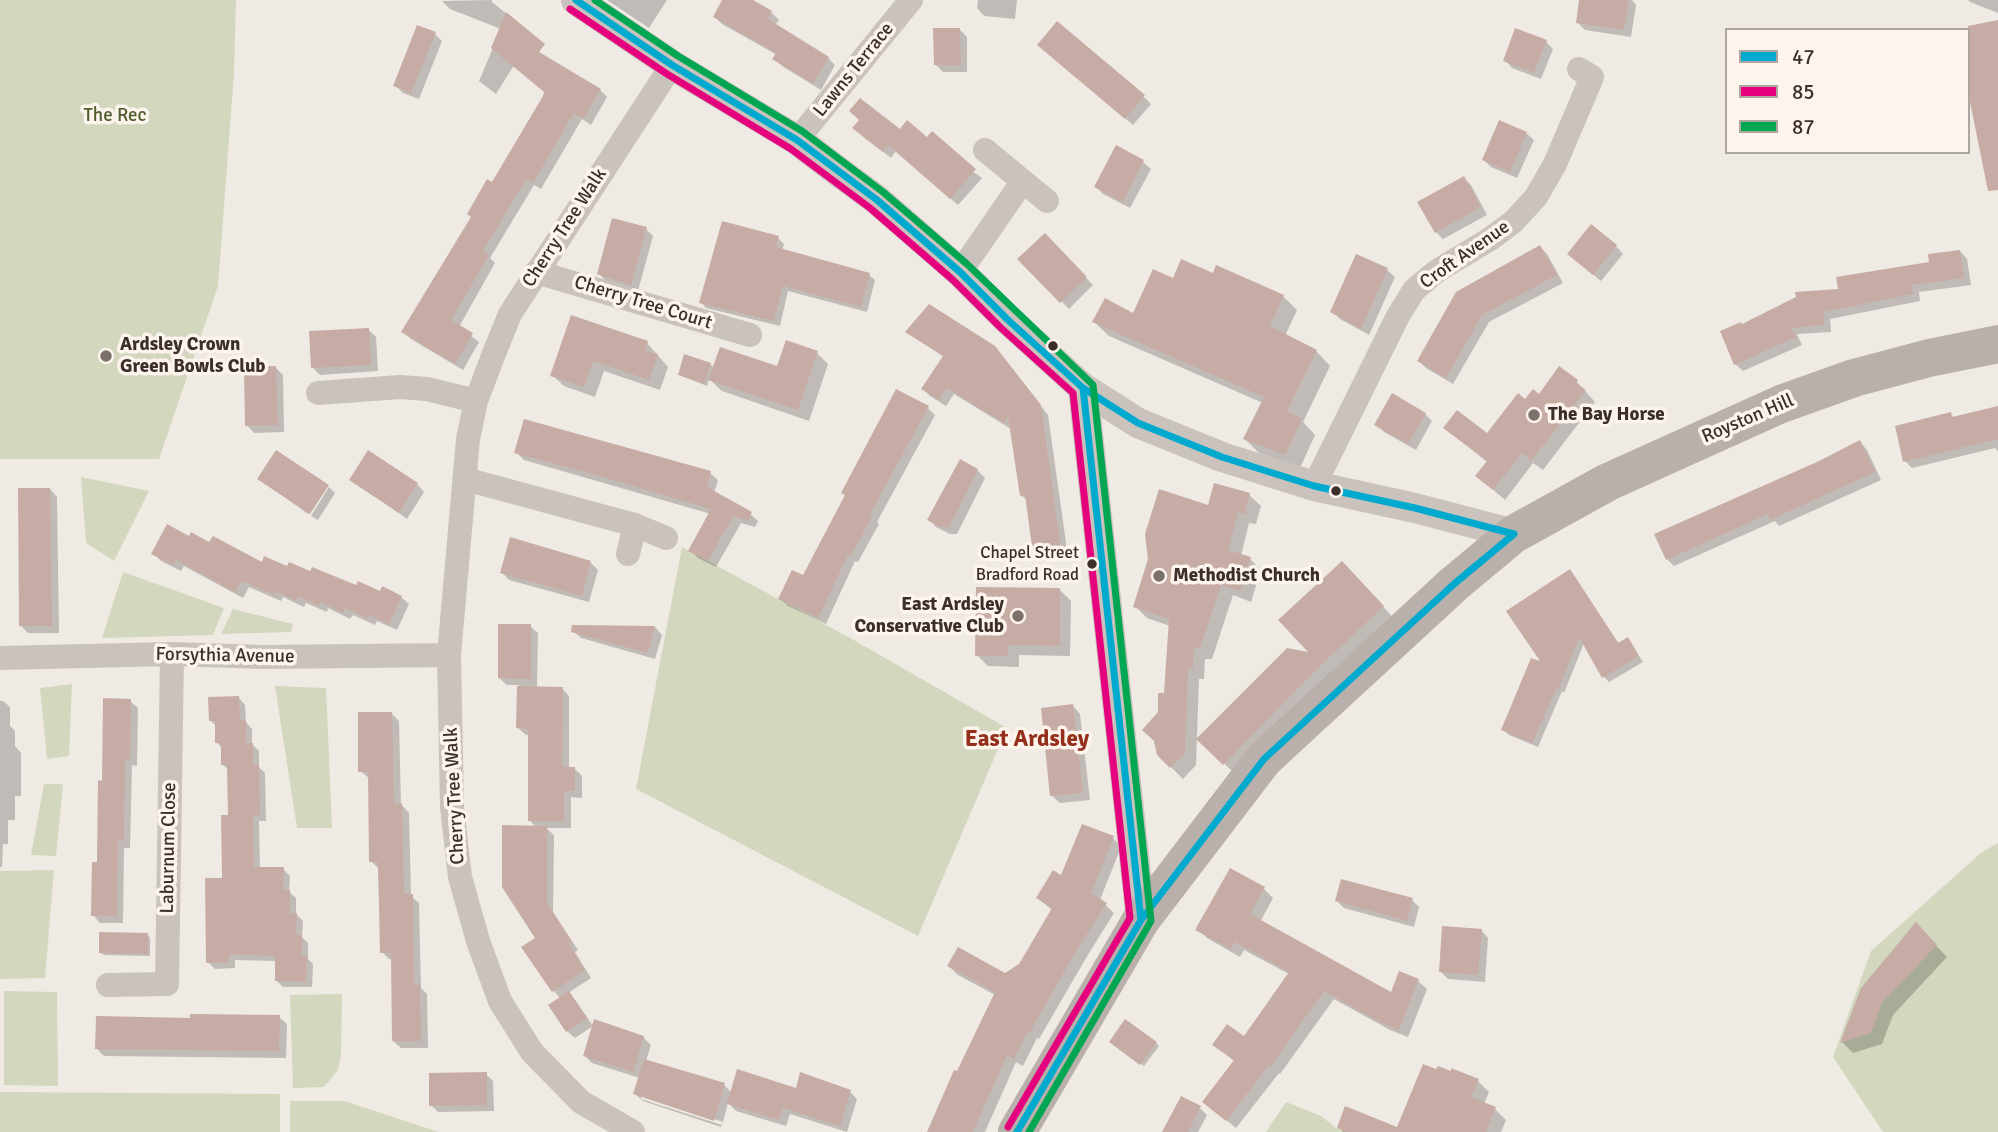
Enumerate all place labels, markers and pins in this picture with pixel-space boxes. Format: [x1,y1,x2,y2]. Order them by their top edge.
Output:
place label: Ardsley Crown Green Bowls Club [120,334,265,378]
unlabelled marker [1046,339,1060,353]
marker: Ardsley Crown Green Bowls Club [98,348,114,364]
place label: The Bay Horse [1548,404,1665,426]
marker: The Bay Horse [1526,407,1542,423]
unlabelled marker [1329,484,1343,498]
place label: Chapel Street Bradford Road [976,544,1079,584]
marker: Chapel Street Bradford Road [1085,557,1099,571]
place label: Methodist Church [1173,565,1320,587]
marker: Methodist Church [1151,568,1167,584]
place label: East Ardsley Conservative Club [854,594,1004,638]
marker: East Ardsley Conservative Club [1010,608,1026,624]

